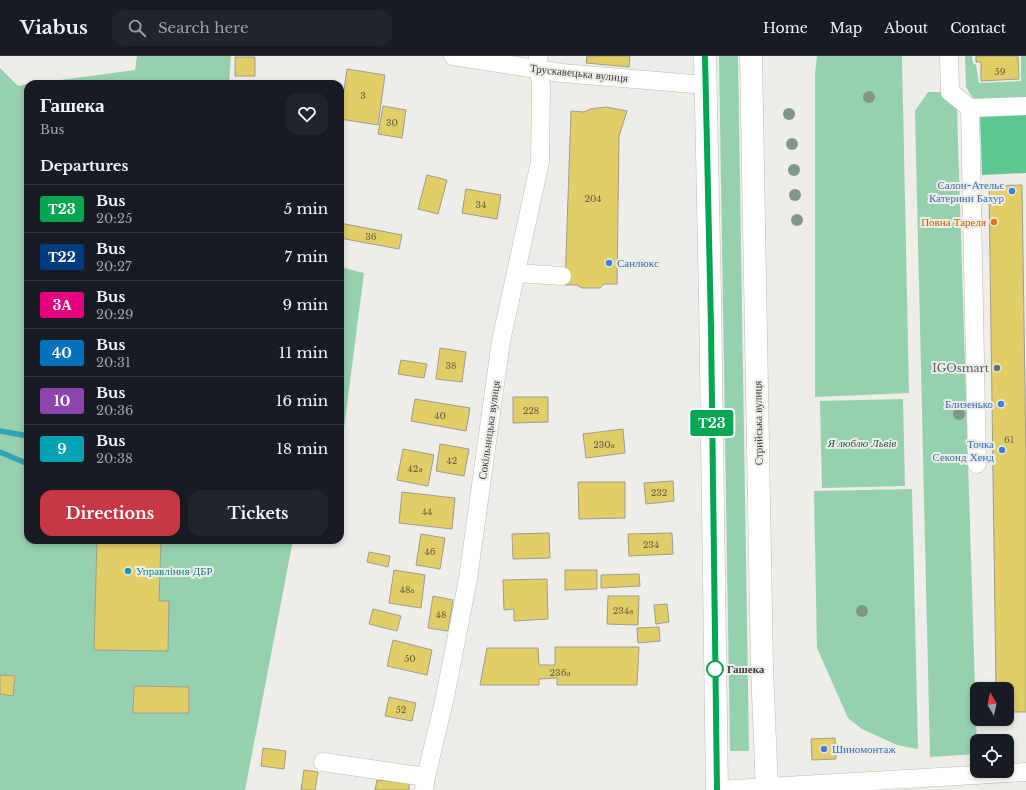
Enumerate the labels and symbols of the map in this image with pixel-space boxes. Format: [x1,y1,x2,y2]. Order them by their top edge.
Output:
street label: Трускавецька вулиця [529,61,629,85]
house number: 59 [995,66,1006,77]
house number: 3 [360,90,366,101]
house number: 30 [386,117,398,128]
place label: Салон-Ательє Катерини Бахур [929,178,1004,205]
marker: Салон-Ательє Катерини Бахур [1007,186,1017,196]
house number: 204 [584,193,602,204]
house number: 34 [476,199,486,210]
place label: Повна Тареля [921,215,986,229]
marker: Повна Тареля [989,217,999,227]
house number: 36 [365,231,377,242]
place label: Санлюкс [617,256,659,270]
marker: Санлюкс [604,258,614,268]
house number: 38 [446,360,457,371]
place label: IGOsmart [932,361,990,375]
marker: IGOsmart [992,363,1002,373]
street label: Сокільницька вулиця [475,380,503,480]
street label: Стрийська вулиця [750,381,766,465]
place label: Близенько [945,397,993,411]
marker: Близенько [996,399,1006,409]
house number: 228 [523,405,539,416]
house number: 40 [434,410,446,421]
line badge: Т23 [689,410,735,436]
house number: 61 [1004,434,1014,445]
park label: Я люблю Львів [827,436,897,450]
place label: Точка Секонд Хенд [932,437,994,464]
house number: 230а [593,439,615,450]
marker: Точка Секонд Хенд [997,445,1007,455]
house number: 42 [447,455,457,466]
house number: 42а [408,463,422,474]
house number: 232 [651,487,667,498]
house number: 44 [422,506,432,517]
house number: 234 [643,539,659,550]
house number: 46 [424,546,436,557]
place label: Управління ДБР [136,564,213,578]
marker: Управління ДБР [123,566,133,576]
house number: 48а [400,584,414,595]
house number: 234а [613,605,633,616]
house number: 48 [436,609,446,620]
house number: 50 [404,653,416,664]
marker: Гашека [706,660,724,678]
place label: Гашека [727,662,765,676]
house number: 236а [550,667,570,678]
north arrow [970,682,1014,726]
house number: 52 [396,704,406,715]
place label: Шиномонтаж [832,742,896,756]
marker: Шиномонтаж [819,744,829,754]

